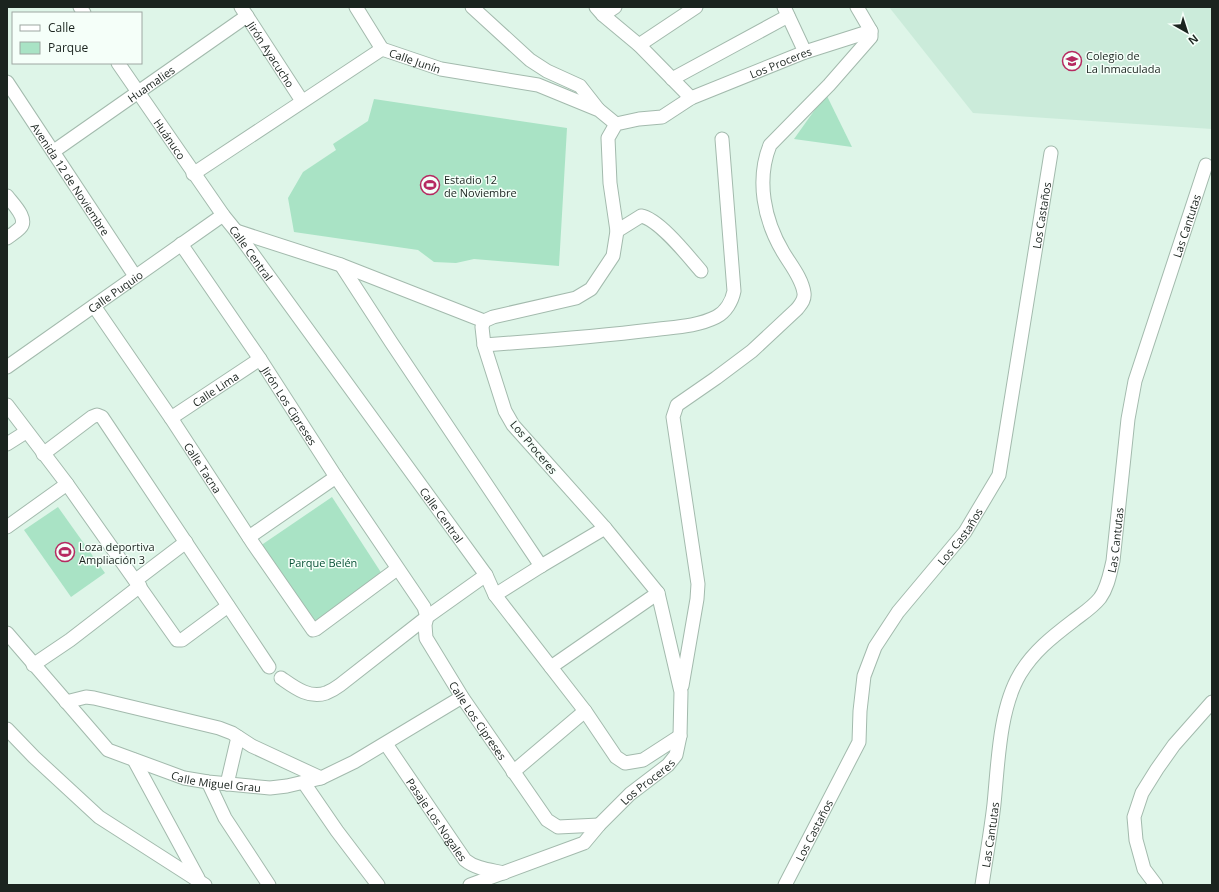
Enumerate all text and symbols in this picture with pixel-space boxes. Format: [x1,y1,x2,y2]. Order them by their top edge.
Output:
legend [12,12,142,64]
north arrow [1167,12,1207,52]
street label: Jirón Ayacucho [244,17,299,90]
text: Calle [48,19,75,36]
text: N [1185,32,1202,49]
text: Parque [48,39,88,56]
street label: Los Proceres [747,43,813,81]
street label: Calle Junín [387,45,443,76]
place label: Colegio de La Inmaculada [1086,48,1161,76]
school or university icon: Colegio de La Inmaculada [1061,50,1083,72]
street label: Huamalies [124,62,177,105]
street label: Huánuco [151,115,190,162]
street label: Avenida 12 de Noviembre [28,120,114,238]
place label: Estadio 12 de Noviembre [444,172,517,200]
sports icon: Estadio 12 de Noviembre [419,174,441,196]
street label: Los Castaños [1028,181,1054,250]
street label: Las Cantutas [1169,192,1203,259]
street label: Calle Central [227,222,277,283]
street label: Calle Puquio [84,266,146,316]
street label: Jirón Los Cipreses [259,363,321,448]
street label: Calle Lima [189,368,241,409]
street label: Los Proceres [507,417,561,477]
street label: Calle Tacna [181,439,225,496]
street label: Calle Central [417,484,467,545]
street label: Los Castaños [933,505,985,568]
street label: Las Cantutas [1103,507,1126,574]
place label: Loza deportiva Ampliación 3 [79,539,155,567]
sports icon: Loza deportiva Ampliación 3 [54,541,76,563]
park label: Parque Belén [289,555,357,570]
street label: Calle Los Cipreses [446,678,510,762]
street label: Los Proceres [617,755,678,807]
street label: Calle Miguel Grau [169,767,262,795]
street label: Pasaje Los Nogales [404,775,471,864]
street label: Los Castaños [791,797,836,863]
street label: Las Cantutas [977,801,1002,868]

